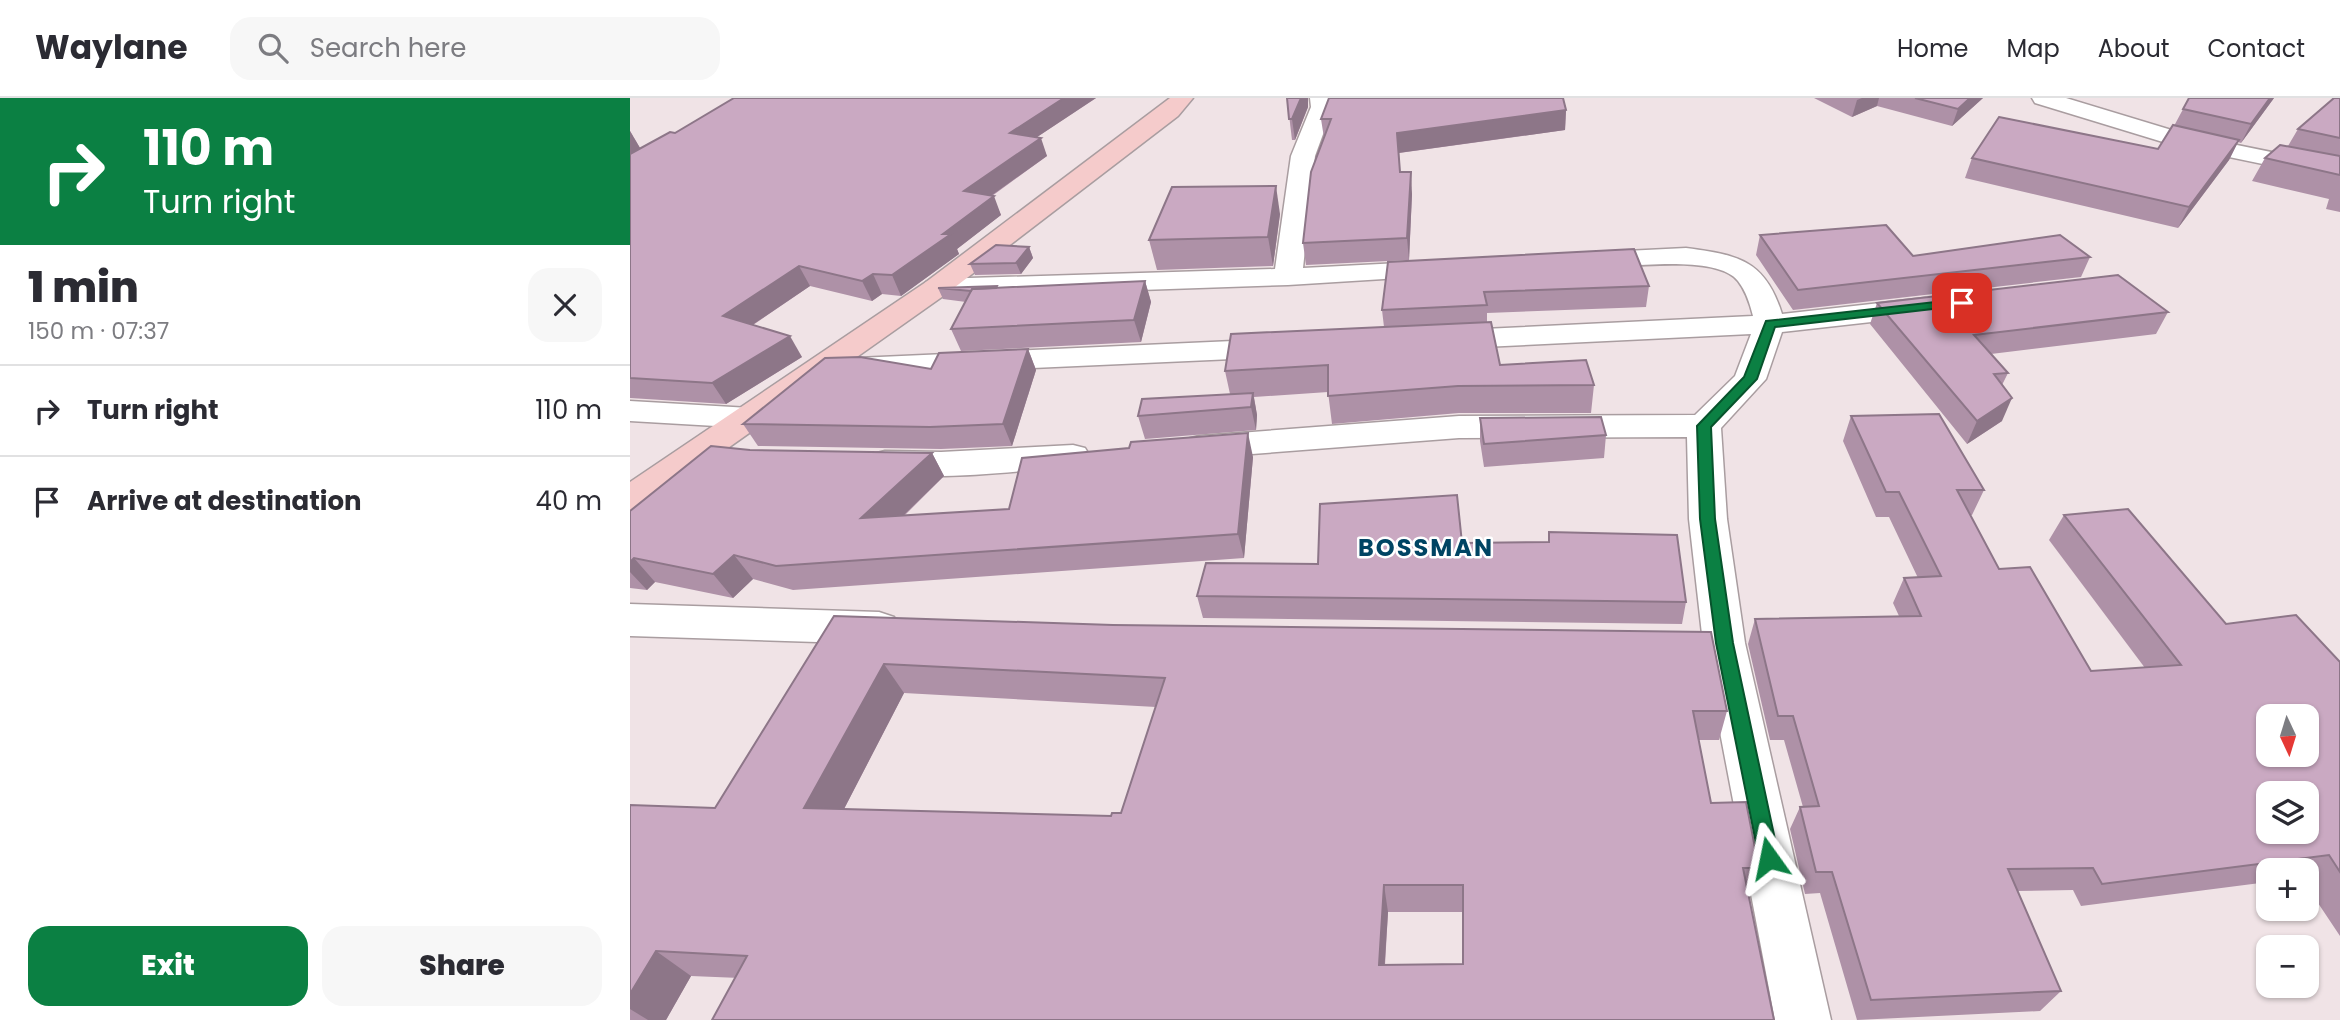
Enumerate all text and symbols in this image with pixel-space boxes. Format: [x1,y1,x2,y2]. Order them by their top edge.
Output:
search box [230,17,720,80]
text: Waylane [35,24,188,71]
icon: search [254,29,292,67]
text: Search here [310,30,466,66]
text: Home [1897,32,1969,65]
text: Map [2007,32,2060,65]
text: About [2098,32,2169,65]
text: Contact [2207,32,2305,65]
text: 110 m [143,114,274,182]
icon: right [28,126,119,217]
text: Turn right [143,179,295,224]
text: 1 min [28,258,139,317]
button: close [528,268,602,342]
pin [1932,273,1992,333]
icon: arrive [1943,284,1981,322]
text: 150 m · 07:37 [28,315,169,347]
icon: right [28,392,66,430]
text: Turn right [87,392,219,428]
text: 110 m [535,392,602,428]
icon: arrive [28,483,66,521]
text: Arrive at destination [87,483,362,519]
text: 40 m [536,483,602,519]
district label: BOSSMAN [1358,531,1494,564]
north arrow [2256,704,2319,766]
map controls [2256,704,2319,998]
button: layers [2256,781,2319,844]
position arrow [1732,821,1806,895]
button: + [2256,858,2319,921]
button: Exit [28,926,308,1006]
button: Share [322,926,602,1006]
button: − [2256,935,2319,998]

